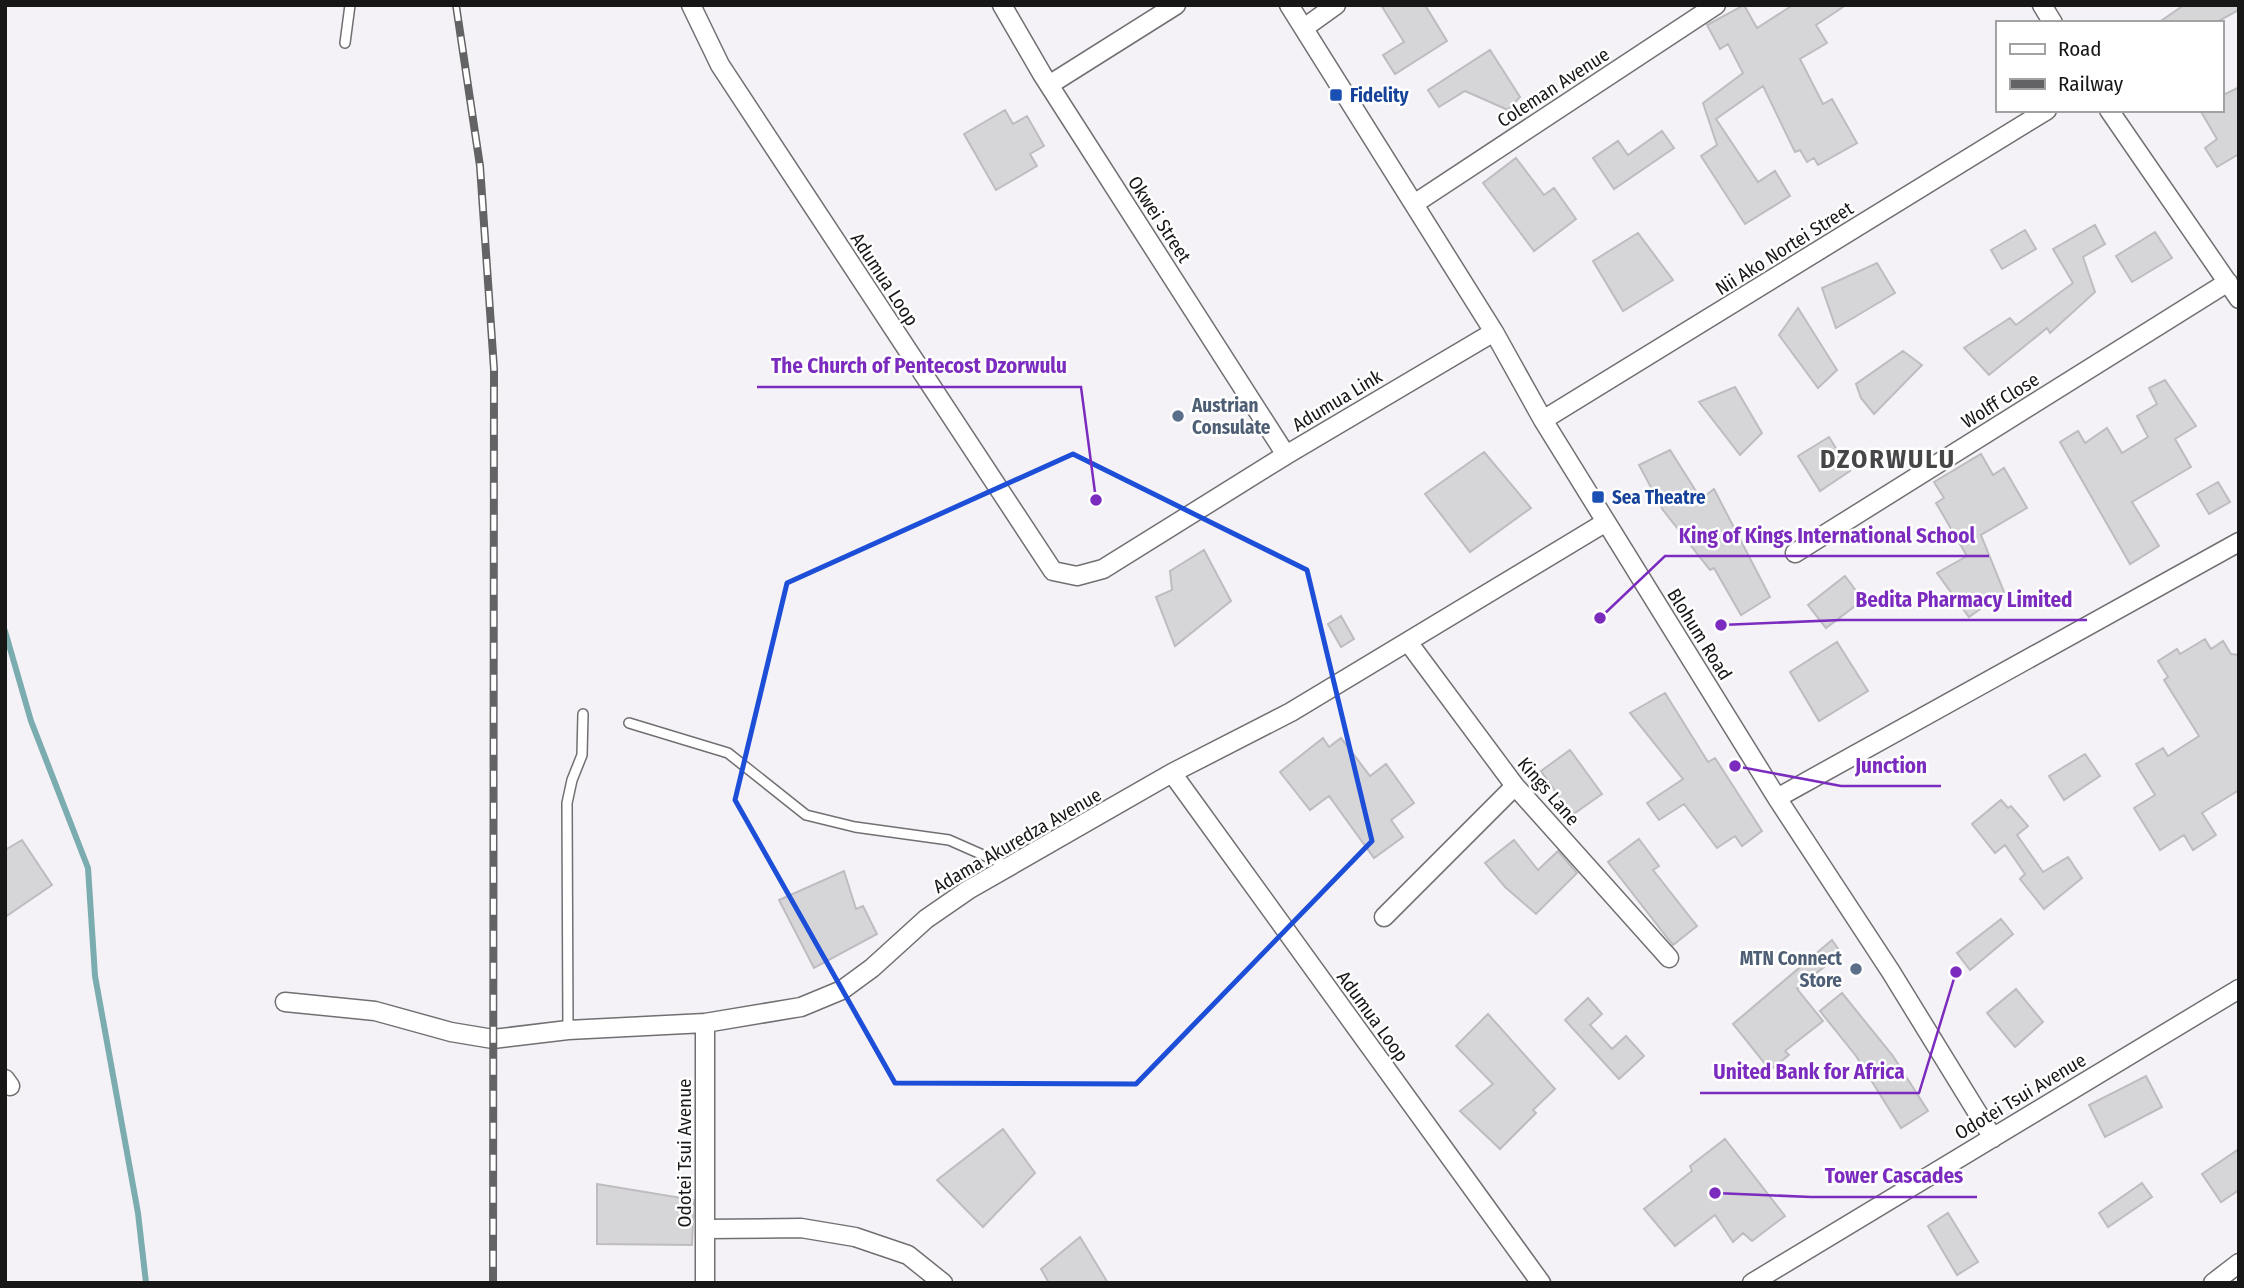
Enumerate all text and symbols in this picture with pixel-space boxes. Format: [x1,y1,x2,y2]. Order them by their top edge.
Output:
legend [1996,21,2223,112]
text: Road [2058,36,2102,62]
street label: Coleman Avenue [1493,43,1614,132]
text: Railway [2058,71,2124,97]
place label: Fidelity [1350,84,1410,107]
marker: Fidelity [1328,87,1344,103]
street label: Okwei Street [1123,172,1197,268]
street label: Nii Ako Nortei Street [1711,196,1858,300]
street label: Adumua Loop [846,228,923,330]
callout: The Church of Pentecost Dzorwulu [757,345,1081,387]
text: The Church of Pentecost Dzorwulu [771,353,1067,379]
street label: Adumua Link [1288,365,1386,436]
street label: Wolff Close [1957,368,2043,433]
place label: Austrian Consulate [1191,394,1271,439]
marker: Austrian Consulate [1170,408,1186,424]
district label: DZORWULU [1820,444,1956,475]
place label: Sea Theatre [1612,486,1706,509]
marker: Sea Theatre [1590,489,1606,505]
callout: King of Kings International School [1665,514,1989,556]
text: King of Kings International School [1679,523,1975,549]
callout: Bedita Pharmacy Limited [1841,578,2087,620]
street label: Blohum Road [1662,584,1737,684]
text: Bedita Pharmacy Limited [1855,587,2073,613]
callout: Junction [1841,744,1941,786]
street label: Kings Lane [1513,752,1585,830]
text: Junction [1854,753,1927,779]
street label: Adama Akuredza Avenue [929,783,1105,898]
place label: MTN Connect Store [1740,947,1842,992]
marker: MTN Connect Store [1848,961,1864,977]
street label: Adumua Loop [1332,966,1413,1066]
street label: Odotei Tsui Avenue [1951,1048,2090,1145]
callout: United Bank for Africa [1700,1051,1919,1093]
text: United Bank for Africa [1713,1059,1905,1085]
street label: Odotei Tsui Avenue [673,1079,696,1227]
callout: Tower Cascades [1811,1155,1977,1197]
text: Tower Cascades [1825,1163,1963,1189]

